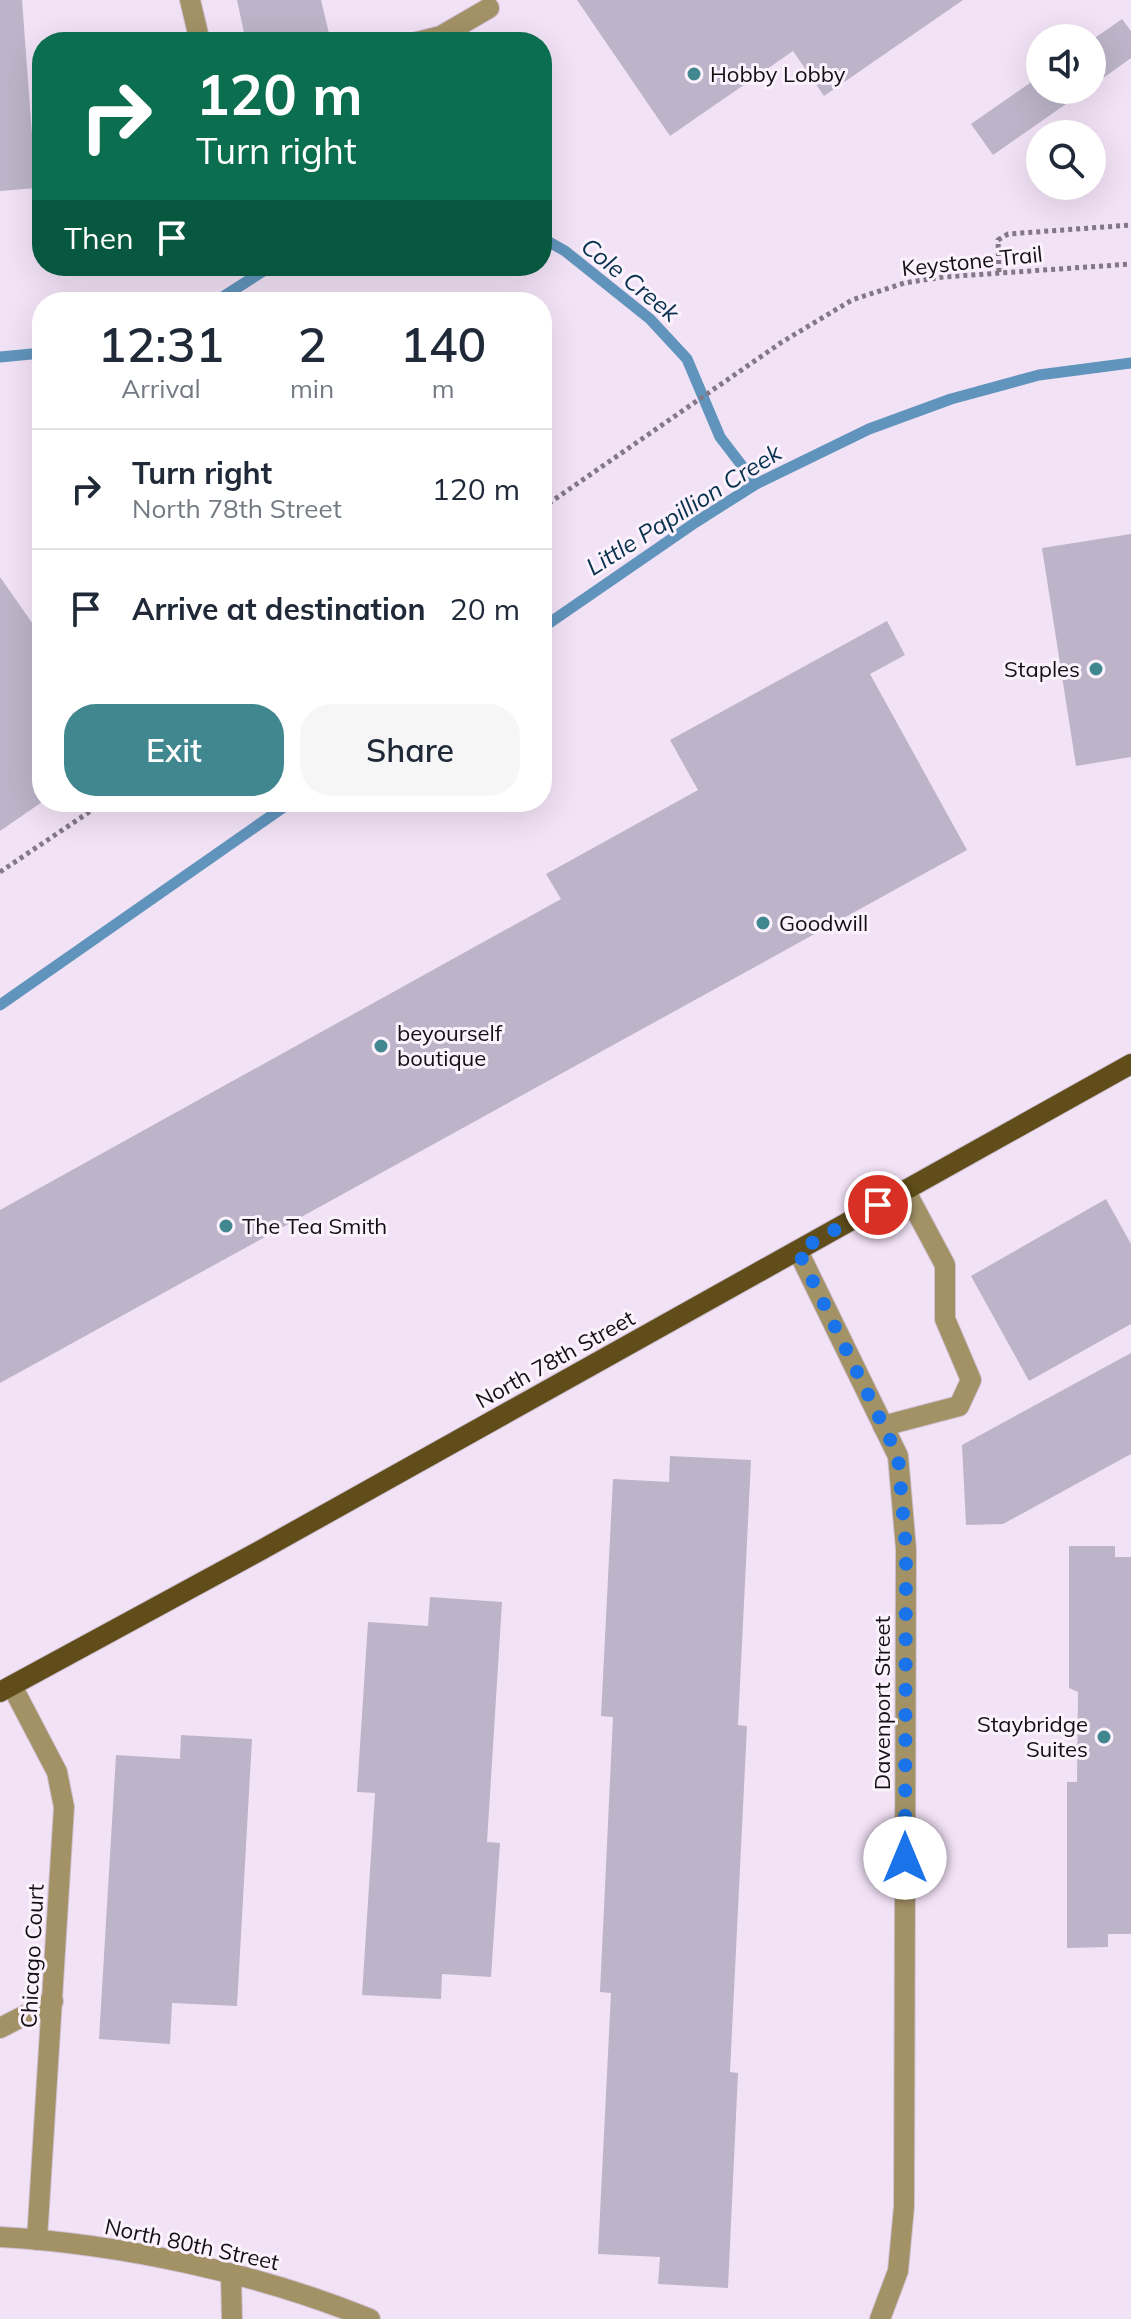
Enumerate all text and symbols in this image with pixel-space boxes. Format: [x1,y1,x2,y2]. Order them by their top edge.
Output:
map controls [1026,24,1106,200]
button: sound [1026,24,1106,104]
text: 120 m [196,59,363,129]
place label: Hobby Lobby [710,60,846,88]
icon: right [64,64,168,168]
marker: Hobby Lobby [685,65,703,83]
button: search [1026,120,1106,200]
text: Turn right [196,128,357,173]
icon: arrive [150,216,194,260]
text: Then [64,219,134,257]
water label: Cole Creek [575,231,686,328]
street label: Keystone Trail [900,240,1044,282]
text: 12:31 [98,314,224,374]
text: 2 [298,314,326,374]
text: 140 [400,314,486,374]
text: Arrival [121,372,201,405]
text: min [290,372,334,405]
text: m [432,372,455,405]
water label: Little Papillion Creek [580,437,787,581]
text: Turn right [132,454,272,492]
icon: right [64,467,108,511]
text: 120 m [432,470,520,508]
text: North 78th Street [132,492,342,525]
icon: arrive [64,587,108,631]
text: Arrive at destination [132,590,426,628]
text: 20 m [450,590,520,628]
place label: Staples [1004,655,1080,683]
marker: Staples [1087,660,1105,678]
button: Exit [64,704,284,796]
button: Share [300,704,520,796]
place label: Goodwill [779,909,868,937]
marker: Goodwill [754,914,772,932]
place label: beyourself boutique [397,1019,503,1072]
marker: beyourself boutique [372,1037,390,1055]
pin [844,1171,912,1239]
icon: arrive [856,1183,900,1227]
place label: The Tea Smith [242,1212,387,1240]
marker: The Tea Smith [217,1217,235,1235]
street label: North 78th Street [471,1304,640,1414]
street label: Davenport Street [868,1615,896,1790]
place label: Staybridge Suites [977,1710,1088,1763]
marker: Staybridge Suites [1095,1728,1113,1746]
position arrow [863,1816,947,1900]
street label: Chicago Court [14,1883,50,2029]
street label: North 80th Street [102,2212,282,2276]

